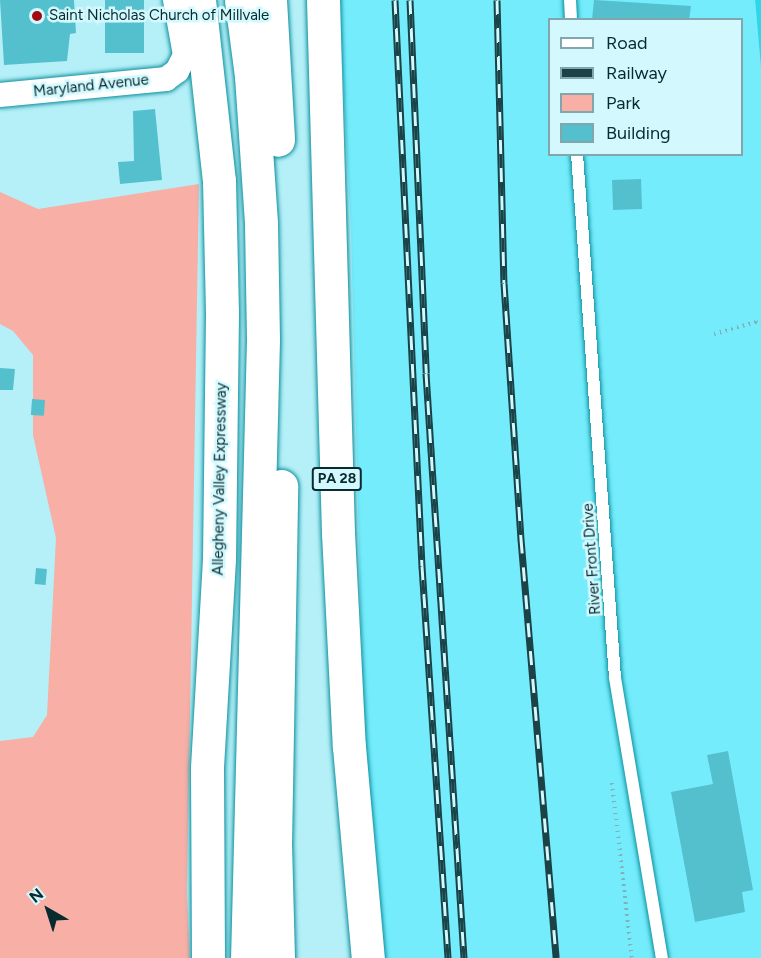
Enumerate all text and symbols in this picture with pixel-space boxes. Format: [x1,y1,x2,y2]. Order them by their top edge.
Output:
place label: Saint Nicholas Church of Millvale [49,7,269,25]
marker: Saint Nicholas Church of Millvale [30,9,44,23]
legend [548,18,743,156]
text: Road [606,32,647,54]
text: Railway [606,62,667,84]
street label: Maryland Avenue [32,71,150,101]
text: Park [606,92,640,114]
text: Building [606,122,671,144]
street label: Allegheny Valley Expressway [209,382,231,576]
road number: PA 28 [312,468,362,490]
street label: River Front Drive [579,503,605,615]
north arrow [18,880,78,940]
text: N [26,884,47,907]

